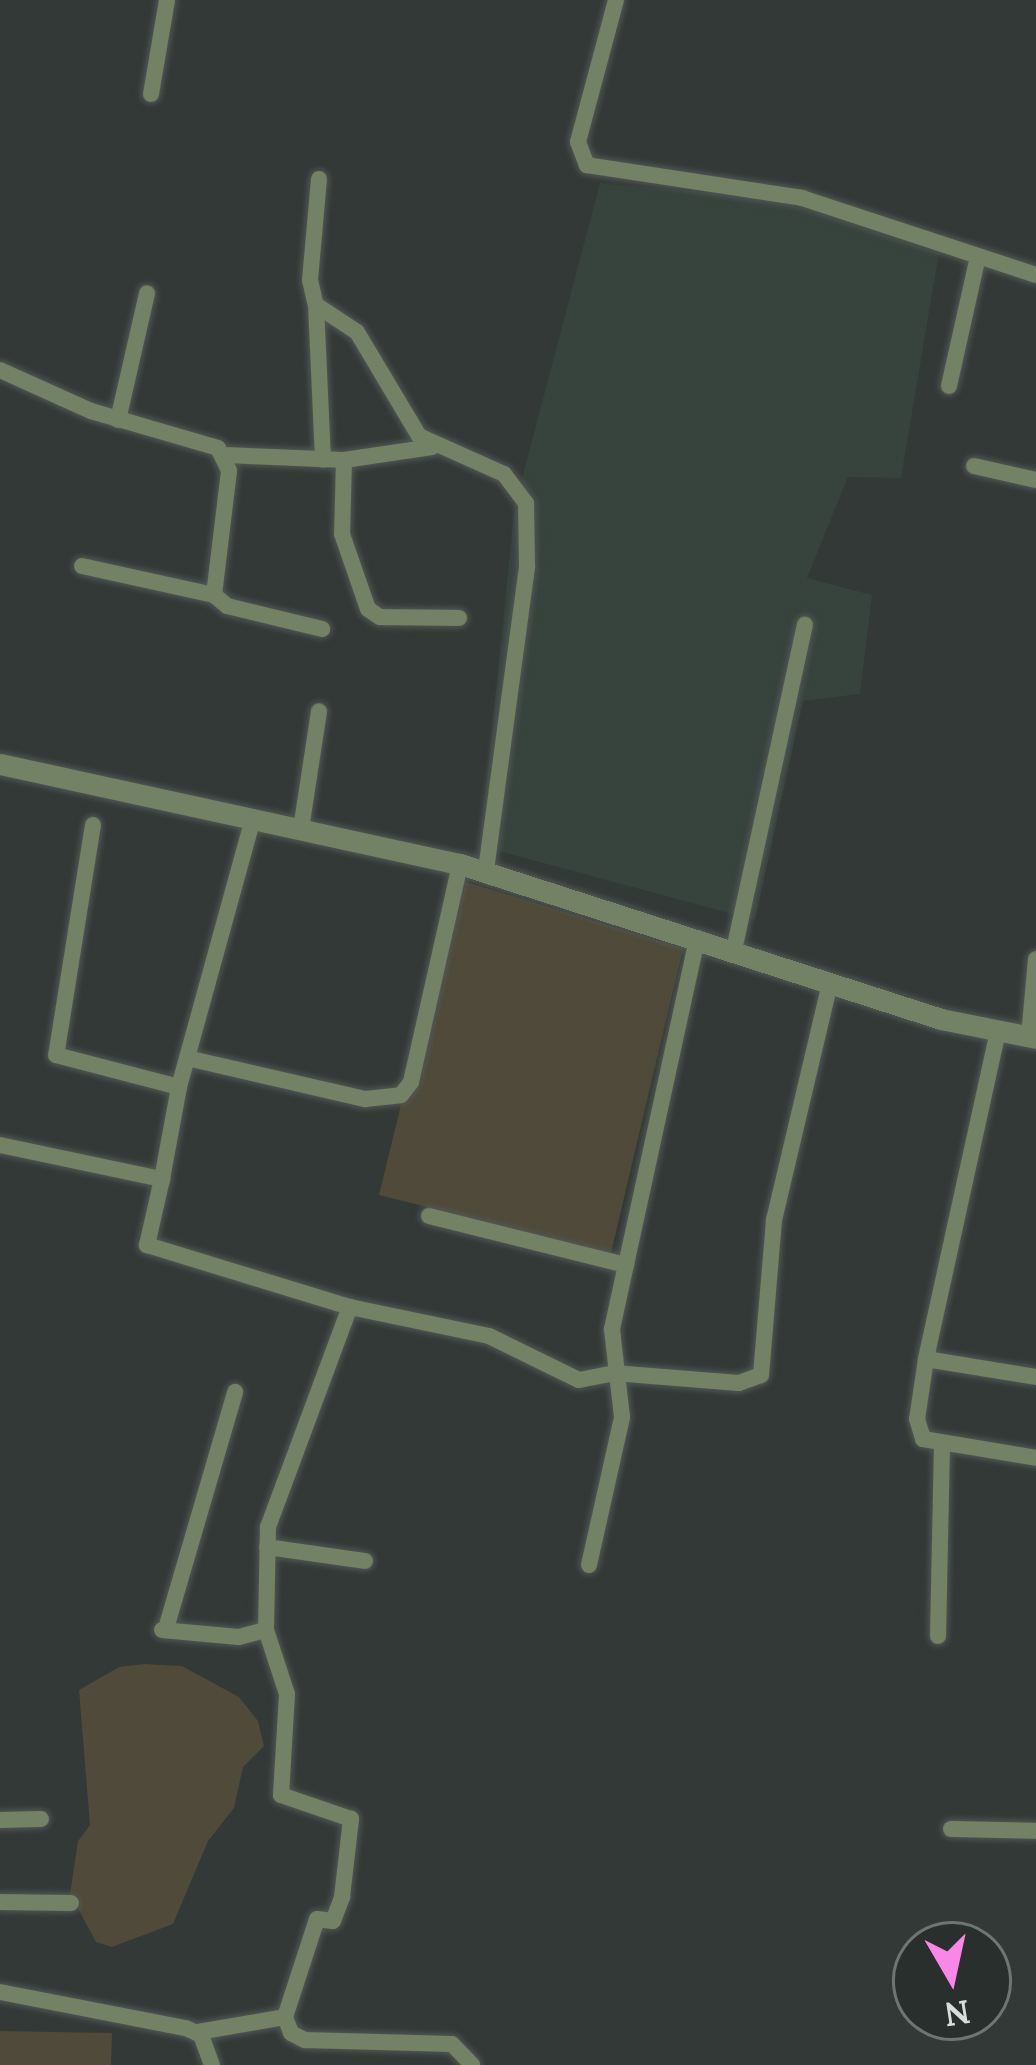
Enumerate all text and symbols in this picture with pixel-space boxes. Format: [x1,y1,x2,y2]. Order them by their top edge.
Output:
north arrow [892,1921,1012,2041]
text: N [941,1991,973,2036]

